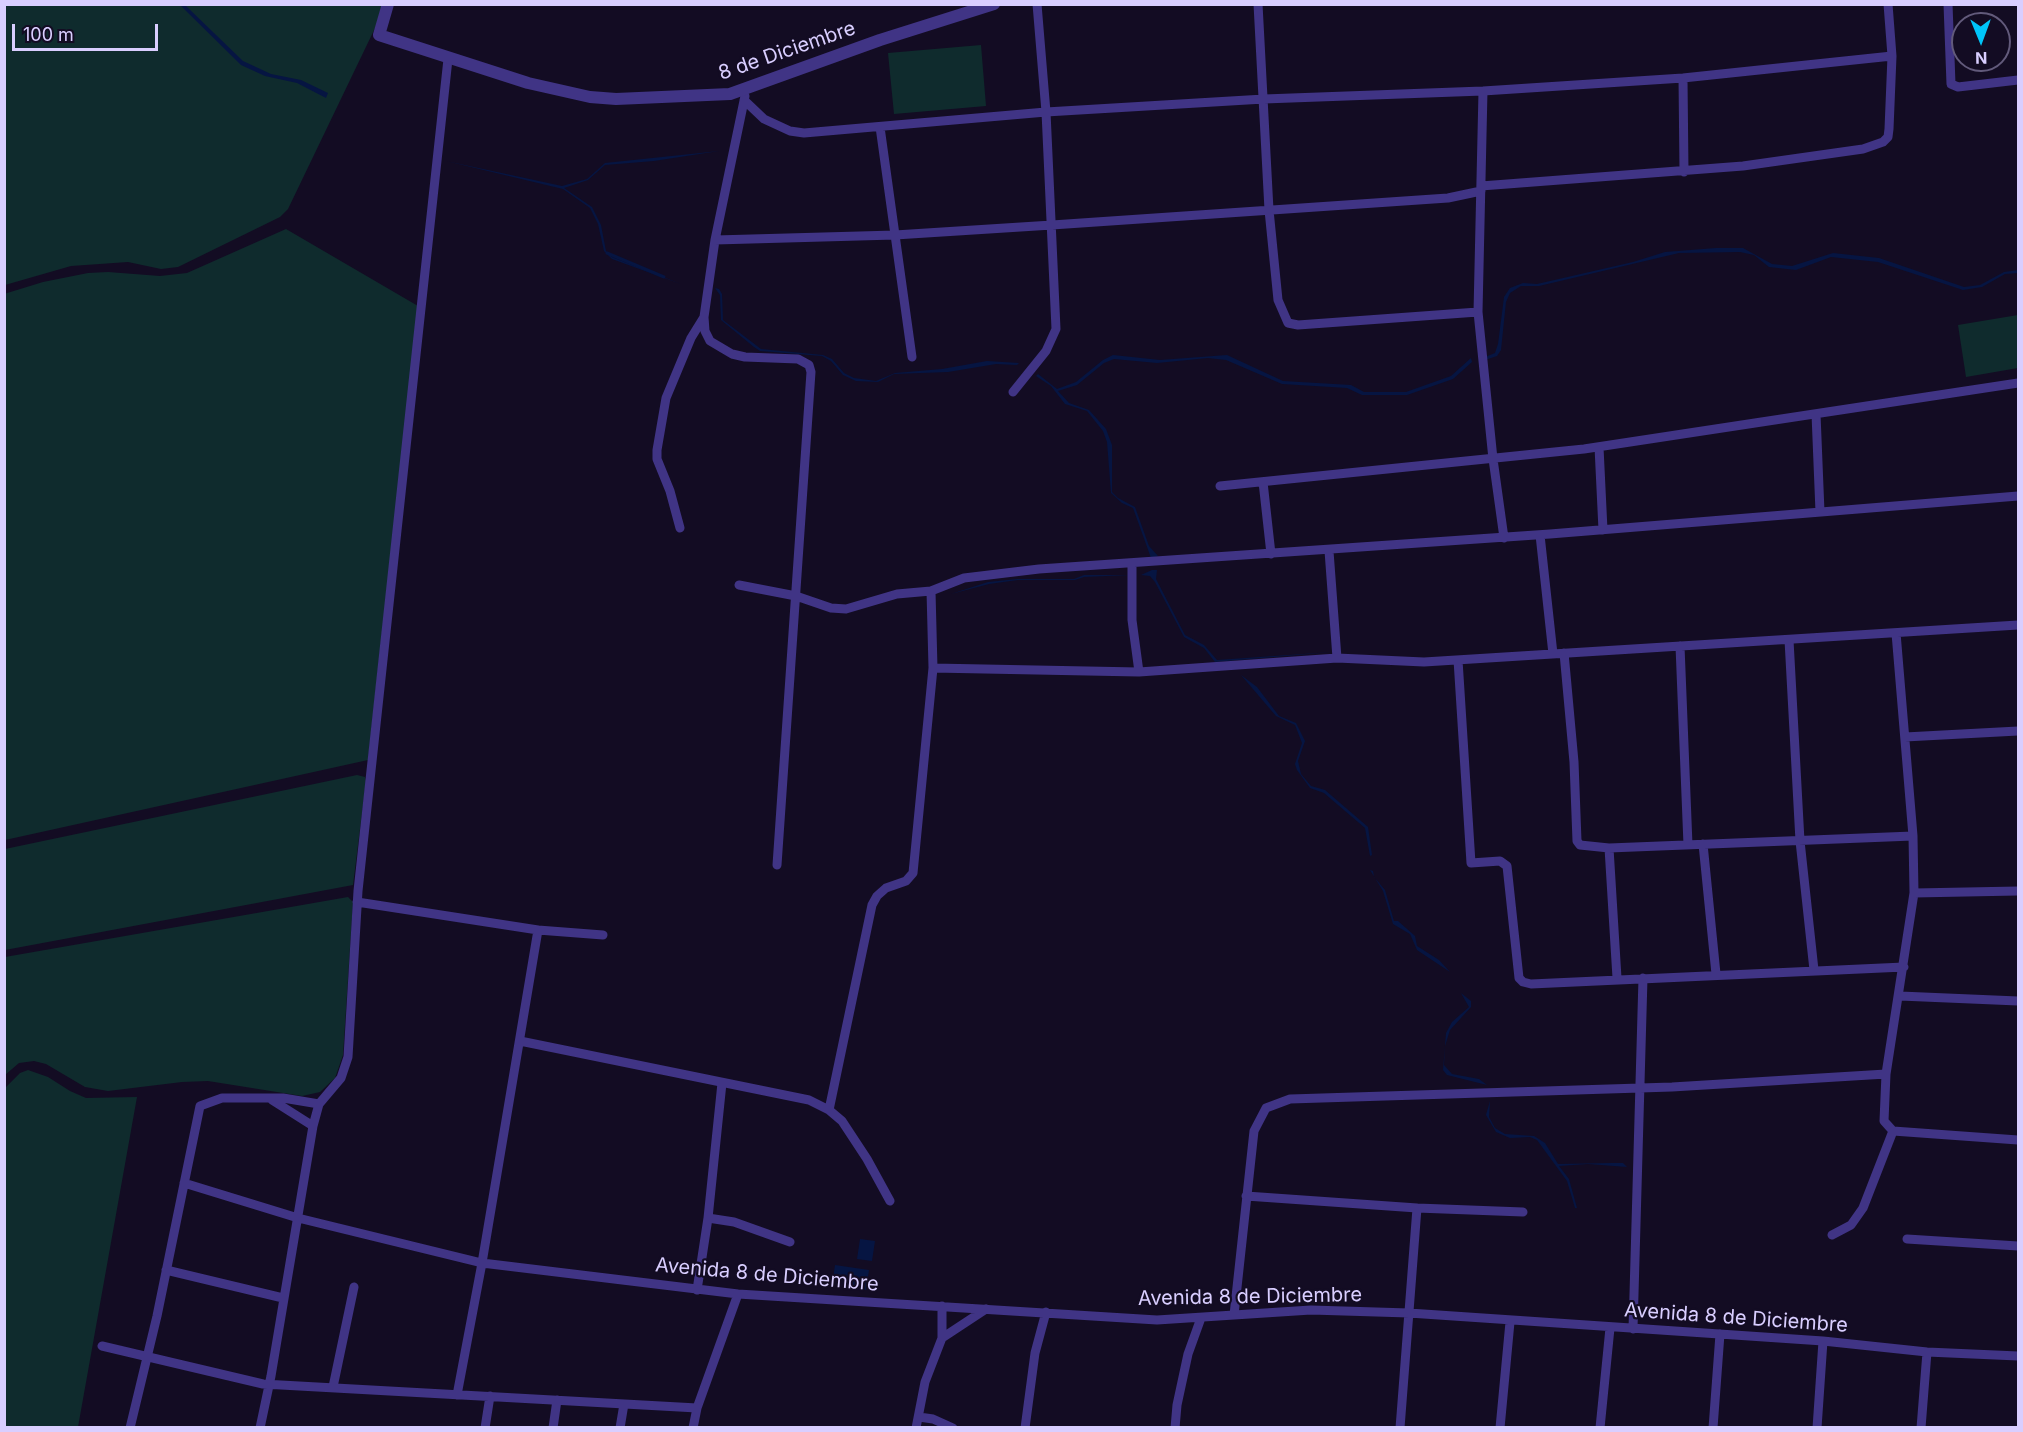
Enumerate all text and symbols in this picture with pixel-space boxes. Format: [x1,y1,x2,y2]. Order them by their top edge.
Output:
scale bar [15,12,160,50]
north arrow [1951,12,2011,72]
street label: 8 de Diciembre [715,16,859,86]
text: 100 m [23,24,74,45]
text: N [1975,48,1988,68]
street label: Avenida 8 de Diciembre [654,1253,880,1297]
street label: Avenida 8 de Diciembre [1138,1283,1362,1311]
street label: Avenida 8 de Diciembre [1623,1298,1849,1338]

